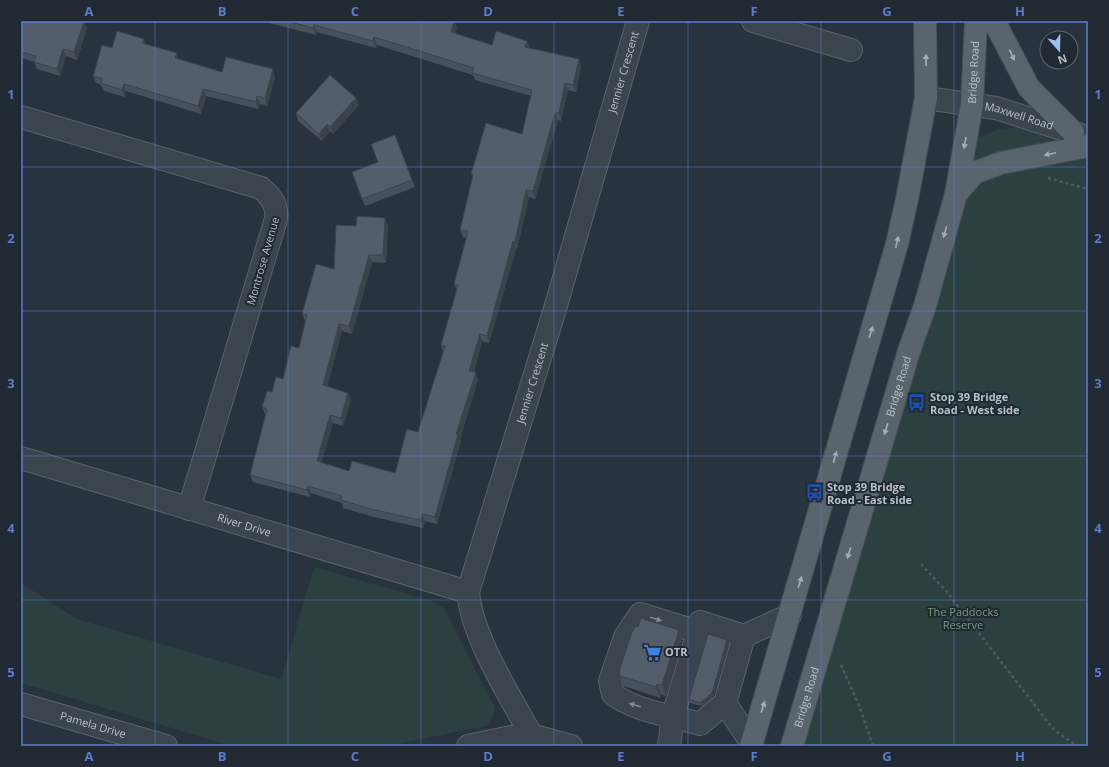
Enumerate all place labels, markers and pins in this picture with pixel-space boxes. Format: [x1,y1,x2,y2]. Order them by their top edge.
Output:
place label: Stop 39 Bridge Road - West side [930,389,1020,417]
bus stop icon: Stop 39 Bridge Road - West side [907,393,927,413]
place label: Stop 39 Bridge Road - East side [827,479,913,507]
bus stop icon: Stop 39 Bridge Road - East side [804,483,824,503]
supermarket icon: OTR [642,642,662,662]
place label: OTR [665,644,688,659]

